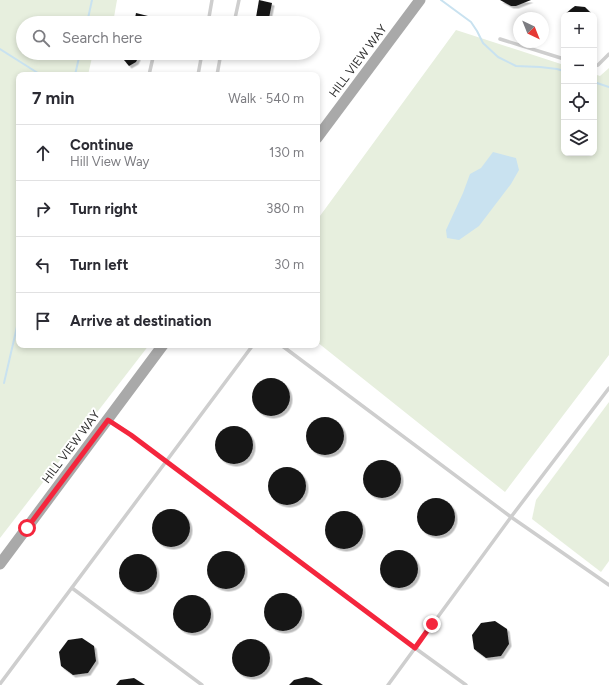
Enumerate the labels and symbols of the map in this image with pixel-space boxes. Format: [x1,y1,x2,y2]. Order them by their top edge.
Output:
north arrow [513,12,549,48]
street label: HILL VIEW WAY [326,21,390,100]
street label: HILL VIEW WAY [39,407,103,486]
route start [18,519,36,537]
route end [423,615,441,633]

